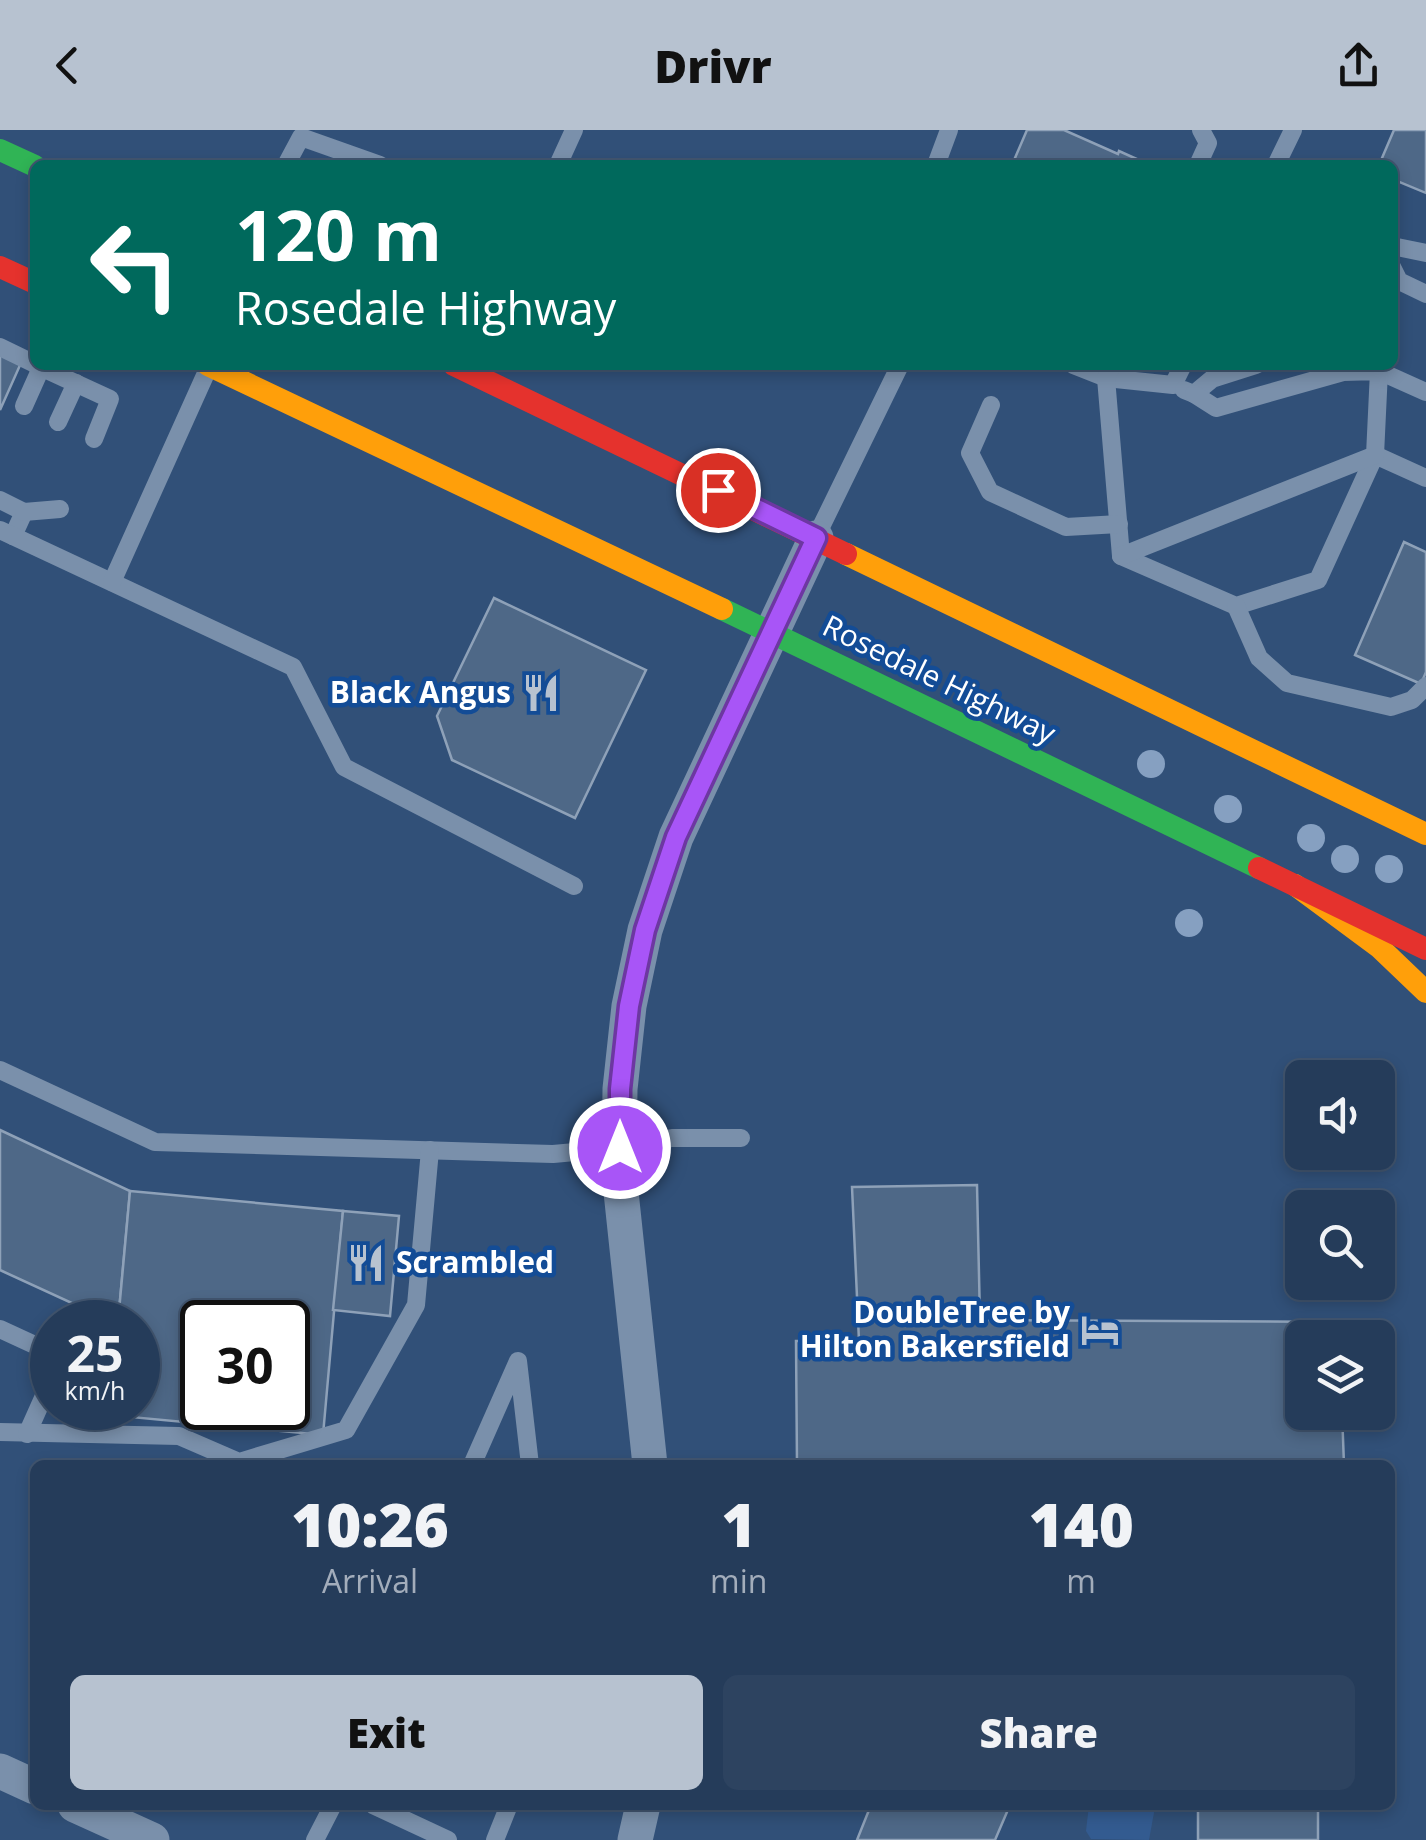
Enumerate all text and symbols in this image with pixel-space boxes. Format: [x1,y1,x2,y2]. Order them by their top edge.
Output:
text: Drivr [654,35,772,96]
icon: back [40,38,95,93]
icon: share [1331,38,1386,93]
text: 120 m [235,186,442,282]
icon: left [70,200,200,330]
text: Rosedale Highway [235,277,616,338]
pin [676,448,761,533]
icon: arrive [691,463,746,518]
street label: Rosedale Highway [816,604,1064,753]
place label: Black Angus [330,671,511,712]
restaurant icon: Black Angus [520,672,562,714]
map controls [1285,1060,1395,1430]
button: sound [1285,1060,1395,1170]
position arrow [568,1096,672,1200]
button: search [1285,1190,1395,1300]
place label: Scrambled [396,1241,554,1282]
restaurant icon: Scrambled [345,1242,387,1284]
place label: DoubleTree by Hilton Bakersfield [800,1291,1071,1366]
speed limit sign: 30 [180,1300,310,1430]
hotel icon: DoubleTree by Hilton Bakersfield [1079,1309,1121,1351]
text: 25 [66,1319,124,1387]
button: layers [1285,1320,1395,1430]
text: km/h [65,1373,125,1407]
text: 10:26 [291,1483,449,1565]
text: 1 [721,1483,756,1565]
text: 140 [1028,1483,1134,1565]
text: Arrival [322,1559,418,1602]
text: min [710,1559,767,1602]
text: m [1066,1559,1096,1602]
button: Exit [70,1675,703,1790]
button: Share [723,1675,1355,1790]

